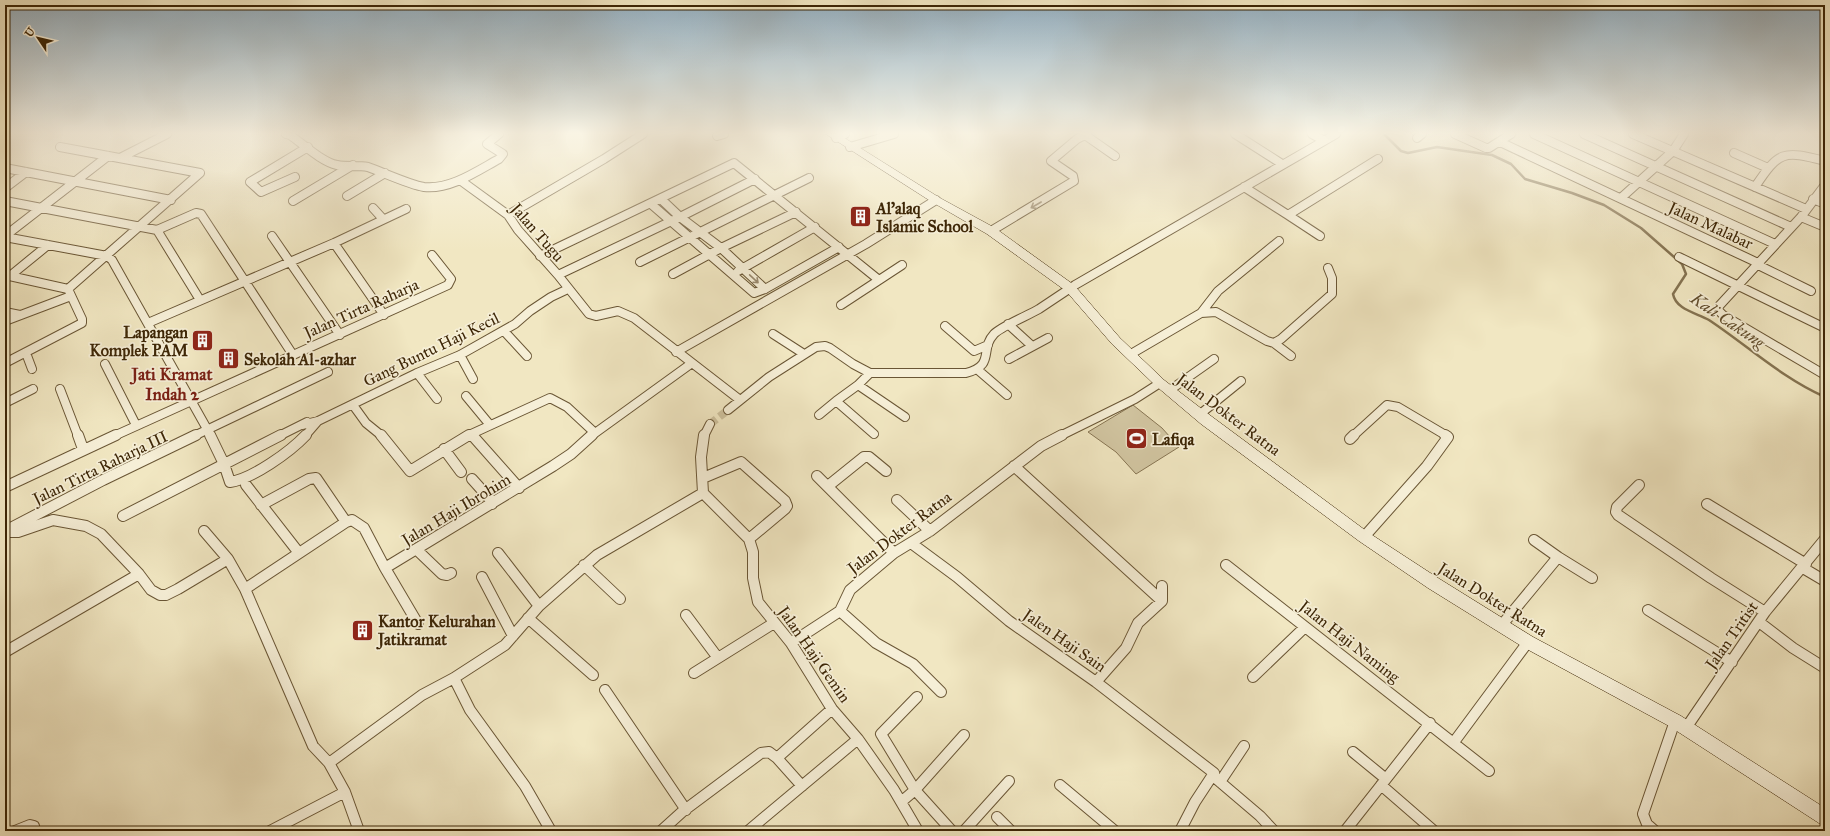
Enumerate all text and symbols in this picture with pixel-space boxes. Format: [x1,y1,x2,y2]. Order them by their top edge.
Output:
north arrow [18,18,58,58]
text: U [22,25,38,40]
street label: Jalan Malabar [1663,197,1756,254]
street label: Jalan Tugu [505,198,569,267]
place label: Al'alaq Islamic School [875,199,974,236]
one-way arrow [1031,201,1042,209]
building icon: Al'alaq Islamic School [847,204,873,230]
one-way arrow [749,274,759,284]
street label: Jalan Tirta Raharja [299,275,422,344]
water label: Kali Cakung [1686,287,1770,354]
street label: Gang Buntu Haji Kecil [360,308,503,392]
place label: Lapangan Komplek PAM [90,323,189,361]
building icon: Lapangan Komplek PAM [190,328,216,354]
building icon: Sekolah Al-azhar [215,346,241,372]
place label: Sekolah Al-azhar [244,350,357,369]
district label: Jati Kramat Indah 2 [129,364,214,405]
street label: Jalan Dokter Ratna [1171,368,1285,461]
street label: Jalan Tirta Raharja III [28,426,171,510]
sports icon: Lafiqa [1123,426,1149,452]
place label: Lafiqa [1152,430,1196,450]
street label: Jalan Haji Ibrohim [397,469,515,551]
street label: Jalan Dokter Ratna [842,487,956,580]
street label: Jalan Dokter Ratna [1432,557,1551,642]
street label: Jalan Haji Naming [1293,595,1404,688]
street label: Jalan Tritist [1700,597,1763,675]
street label: Jalan Haji Gemin [772,601,855,707]
street label: Jalen Haji Sain [1017,604,1110,677]
place label: Kantor Kelurahan Jatikramat [376,612,496,650]
building icon: Kantor Kelurahan Jatikramat [349,617,375,643]

